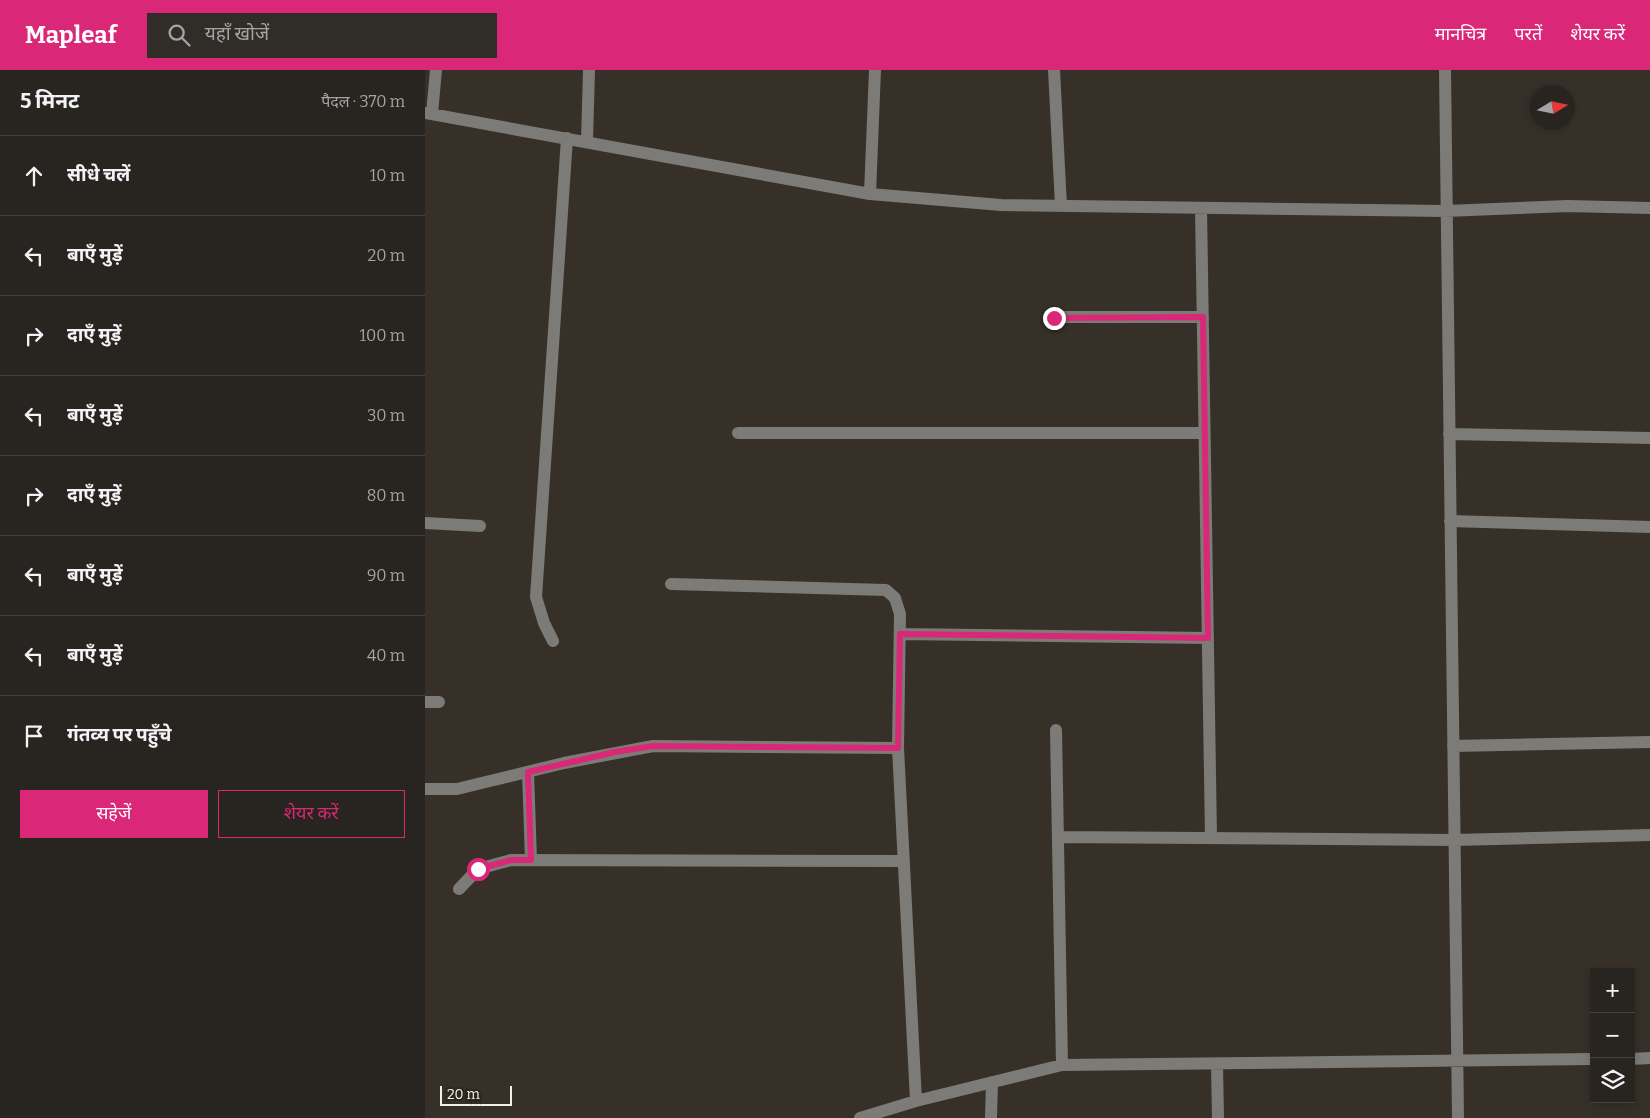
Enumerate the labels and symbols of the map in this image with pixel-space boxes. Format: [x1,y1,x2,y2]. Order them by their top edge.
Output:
north arrow [1530,85,1575,130]
route end [1043,307,1066,330]
route start [467,858,490,881]
scale bar [440,1083,513,1106]

